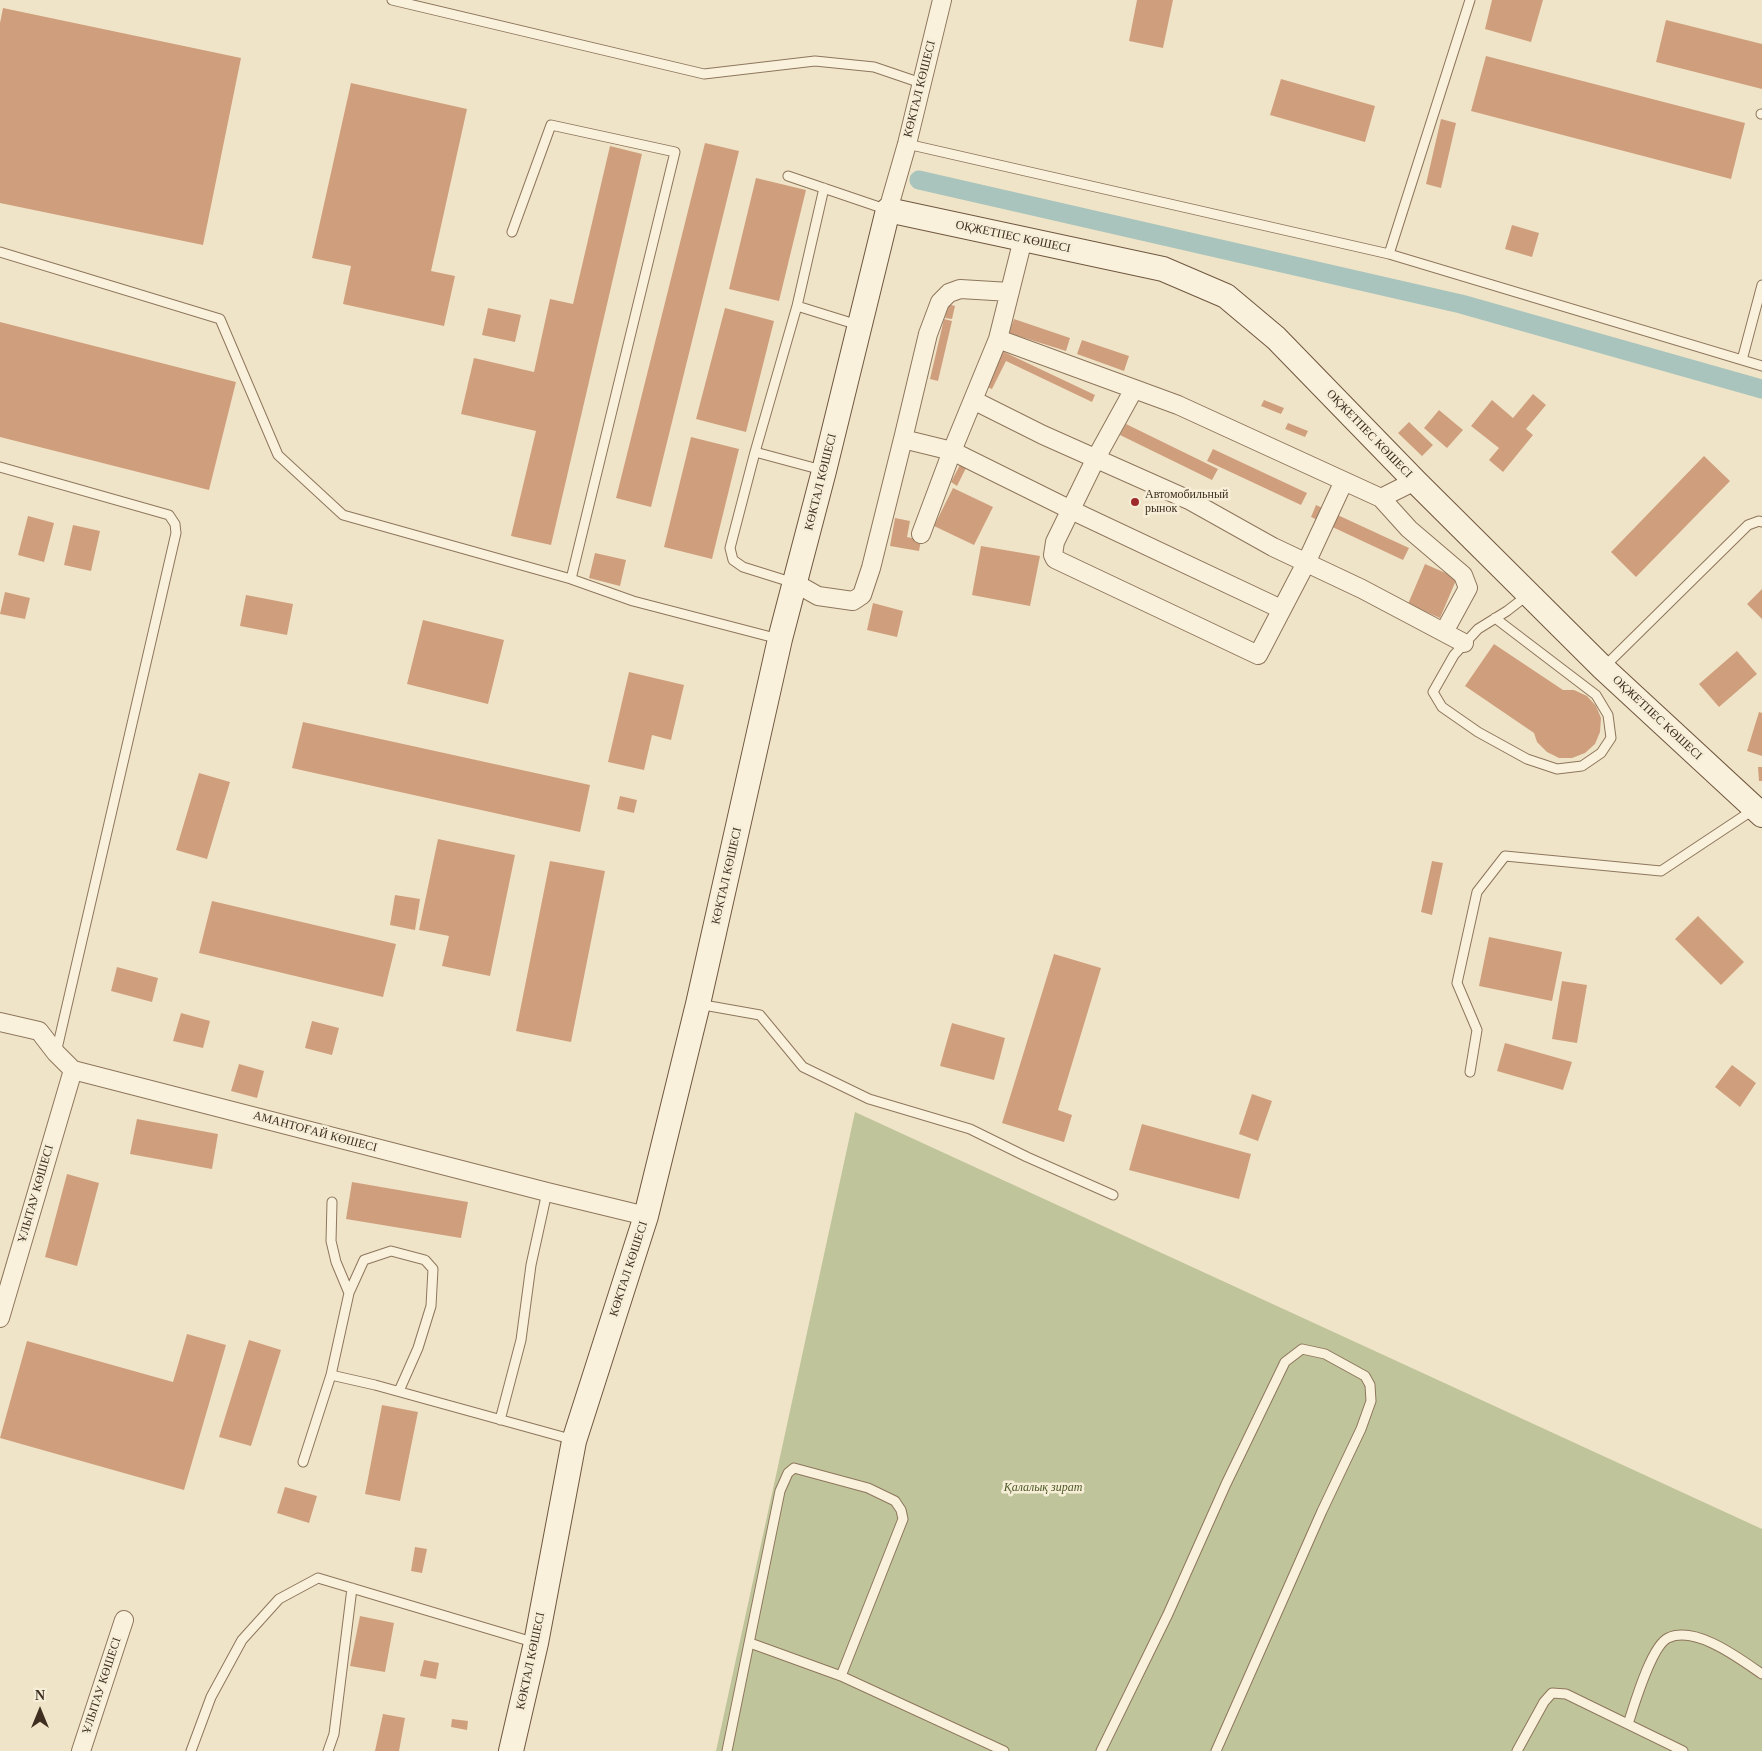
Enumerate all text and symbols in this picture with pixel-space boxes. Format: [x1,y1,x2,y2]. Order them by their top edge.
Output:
street label: КӨКТАЛ КӨШЕСІ [901,39,939,139]
street label: ОҚЖЕТПЕС КӨШЕСІ [954,218,1072,256]
street label: ОҚЖЕТПЕС КӨШЕСІ [1323,387,1415,481]
street label: КӨКТАЛ КӨШЕСІ [802,432,840,532]
place label: Автомобильный рынок [1145,488,1228,516]
marker: Автомобильный рынок [1129,496,1141,508]
street label: ОҚЖЕТПЕС КӨШЕСІ [1609,673,1705,763]
street label: КӨКТАЛ КӨШЕСІ [709,826,745,926]
street label: АМАНТОҒАЙ КӨШЕСІ [251,1108,379,1156]
street label: ҰЛЫТАУ КӨШЕСІ [15,1143,57,1245]
street label: КӨКТАЛ КӨШЕСІ [607,1220,651,1318]
park label: Қалалық зират [1004,1481,1082,1495]
street label: КӨКТАЛ КӨШЕСІ [514,1611,548,1711]
street label: ҰЛЫТАУ КӨШЕСІ [80,1636,124,1736]
north arrow [15,1686,65,1736]
text: N [35,1688,45,1703]

